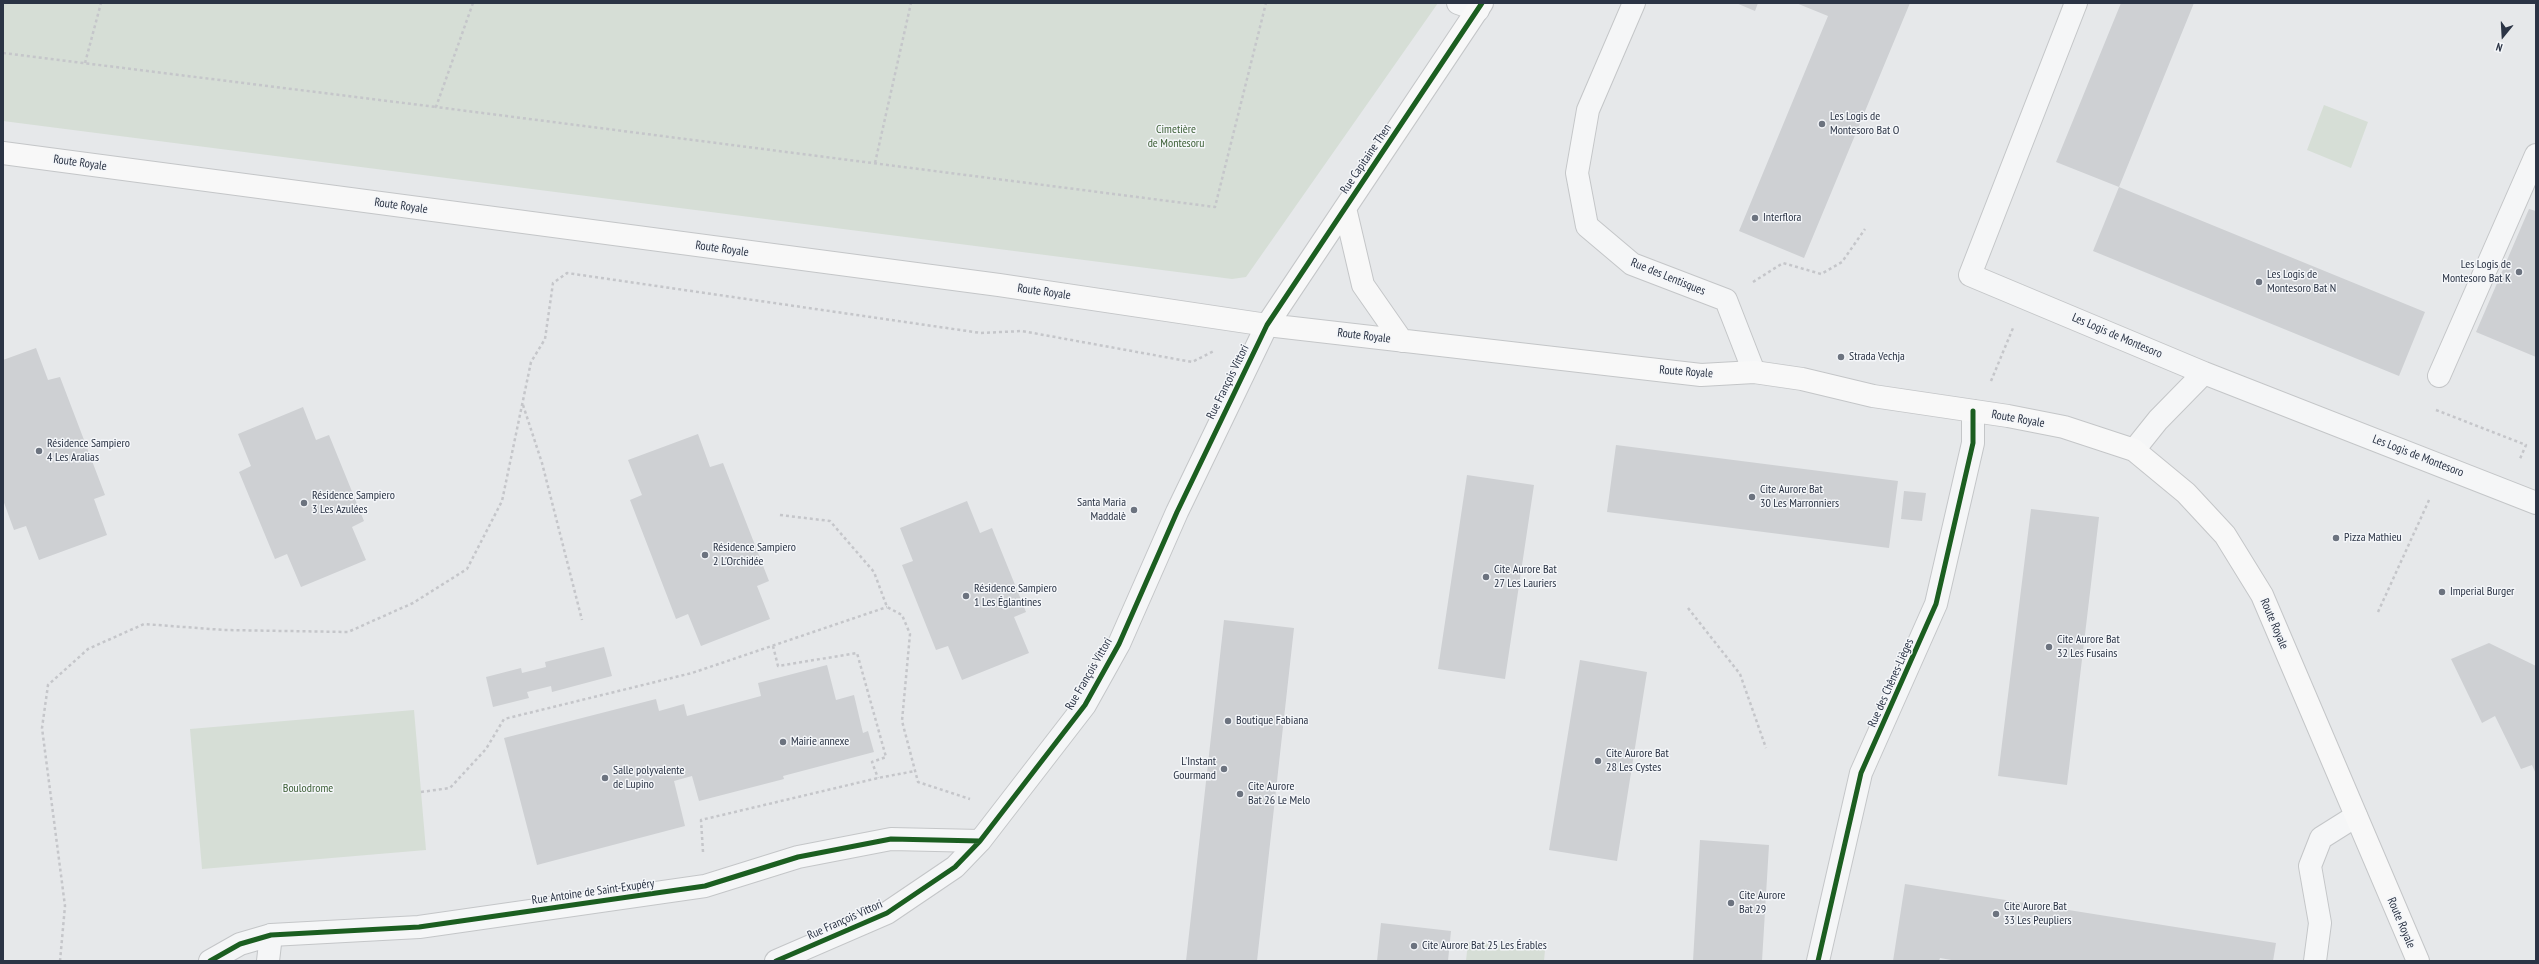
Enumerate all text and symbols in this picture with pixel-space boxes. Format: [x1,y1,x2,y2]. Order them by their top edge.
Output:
north arrow [2483,16,2523,56]
text: N [2494,40,2504,55]
place label: Les Logis de Montesoro Bat O [1830,110,1899,138]
marker: Les Logis de Montesoro Bat O [1817,119,1827,129]
street label: Rue Capitaine Then [1337,121,1395,197]
park label: Cimetière de Montesoru [1148,123,1204,151]
street label: Route Royale [52,152,108,174]
street label: Route Royale [373,195,429,217]
place label: Interflora [1763,211,1801,225]
marker: Interflora [1750,213,1760,223]
street label: Route Royale [694,238,750,260]
street label: Rue des Lentisques [1629,255,1707,299]
place label: Les Logis de Montesoro Bat K [2442,258,2511,286]
marker: Les Logis de Montesoro Bat K [2514,267,2524,277]
place label: Les Logis de Montesoro Bat N [2267,268,2336,296]
marker: Les Logis de Montesoro Bat N [2254,277,2264,287]
street label: Route Royale [1016,281,1072,303]
street label: Les Logis de Montesoro [2070,310,2164,362]
street label: Route Royale [1336,326,1392,346]
street label: Rue François Vittori [1204,342,1252,422]
place label: Strada Vechja [1849,350,1905,364]
marker: Strada Vechja [1836,352,1846,362]
street label: Route Royale [1659,363,1713,381]
street label: Route Royale [1990,407,2046,431]
street label: Les Logis de Montesoro [2370,432,2466,480]
place label: Résidence Sampiero 4 Les Aralias [47,437,130,465]
marker: Résidence Sampiero 4 Les Aralias [34,446,44,456]
place label: Cite Aurore Bat 30 Les Marronniers [1760,483,1839,511]
place label: Résidence Sampiero 3 Les Azulées [312,489,395,517]
marker: Cite Aurore Bat 30 Les Marronniers [1747,492,1757,502]
place label: Santa Maria Maddalè [1077,496,1126,524]
marker: Résidence Sampiero 3 Les Azulées [299,498,309,508]
marker: Santa Maria Maddalè [1129,505,1139,515]
place label: Pizza Mathieu [2344,531,2402,545]
marker: Pizza Mathieu [2331,533,2341,543]
place label: Résidence Sampiero 2 L'Orchidée [713,541,796,569]
marker: Résidence Sampiero 2 L'Orchidée [700,550,710,560]
place label: Cite Aurore Bat 27 Les Lauriers [1494,563,1557,591]
marker: Cite Aurore Bat 27 Les Lauriers [1481,572,1491,582]
place label: Résidence Sampiero 1 Les Églantines [974,582,1057,610]
place label: Imperial Burger [2450,585,2514,599]
marker: Imperial Burger [2437,587,2447,597]
marker: Résidence Sampiero 1 Les Églantines [961,591,971,601]
street label: Route Royale [2257,596,2291,652]
place label: Cite Aurore Bat 32 Les Fusains [2057,633,2120,661]
street label: Rue François Vittori [1063,635,1115,713]
street label: Rue des Chênes-Lièges [1865,637,1917,729]
marker: Cite Aurore Bat 32 Les Fusains [2044,642,2054,652]
place label: Boutique Fabiana [1236,714,1308,728]
marker: Boutique Fabiana [1223,716,1233,726]
place label: Mairie annexe [791,735,849,749]
marker: Mairie annexe [778,737,788,747]
place label: Cite Aurore Bat 28 Les Cystes [1606,747,1669,775]
place label: L'Instant Gourmand [1173,755,1216,783]
marker: Cite Aurore Bat 28 Les Cystes [1593,756,1603,766]
place label: Salle polyvalente de Lupino [613,764,685,792]
marker: L'Instant Gourmand [1219,764,1229,774]
marker: Salle polyvalente de Lupino [600,773,610,783]
place label: Cite Aurore Bat 26 Le Melo [1248,780,1310,808]
park label: Boulodrome [283,782,333,796]
marker: Cite Aurore Bat 26 Le Melo [1235,789,1245,799]
street label: Rue Antoine de Saint-Exupéry [531,876,655,908]
place label: Cite Aurore Bat 29 [1739,889,1785,917]
street label: Route Royale [2384,895,2418,951]
street label: Rue François Vittori [805,897,885,943]
marker: Cite Aurore Bat 29 [1726,898,1736,908]
place label: Cite Aurore Bat 33 Les Peupliers [2004,900,2071,928]
marker: Cite Aurore Bat 33 Les Peupliers [1991,909,2001,919]
place label: Cite Aurore Bat 25 Les Érables [1422,939,1547,953]
marker: Cite Aurore Bat 25 Les Érables [1409,941,1419,951]

